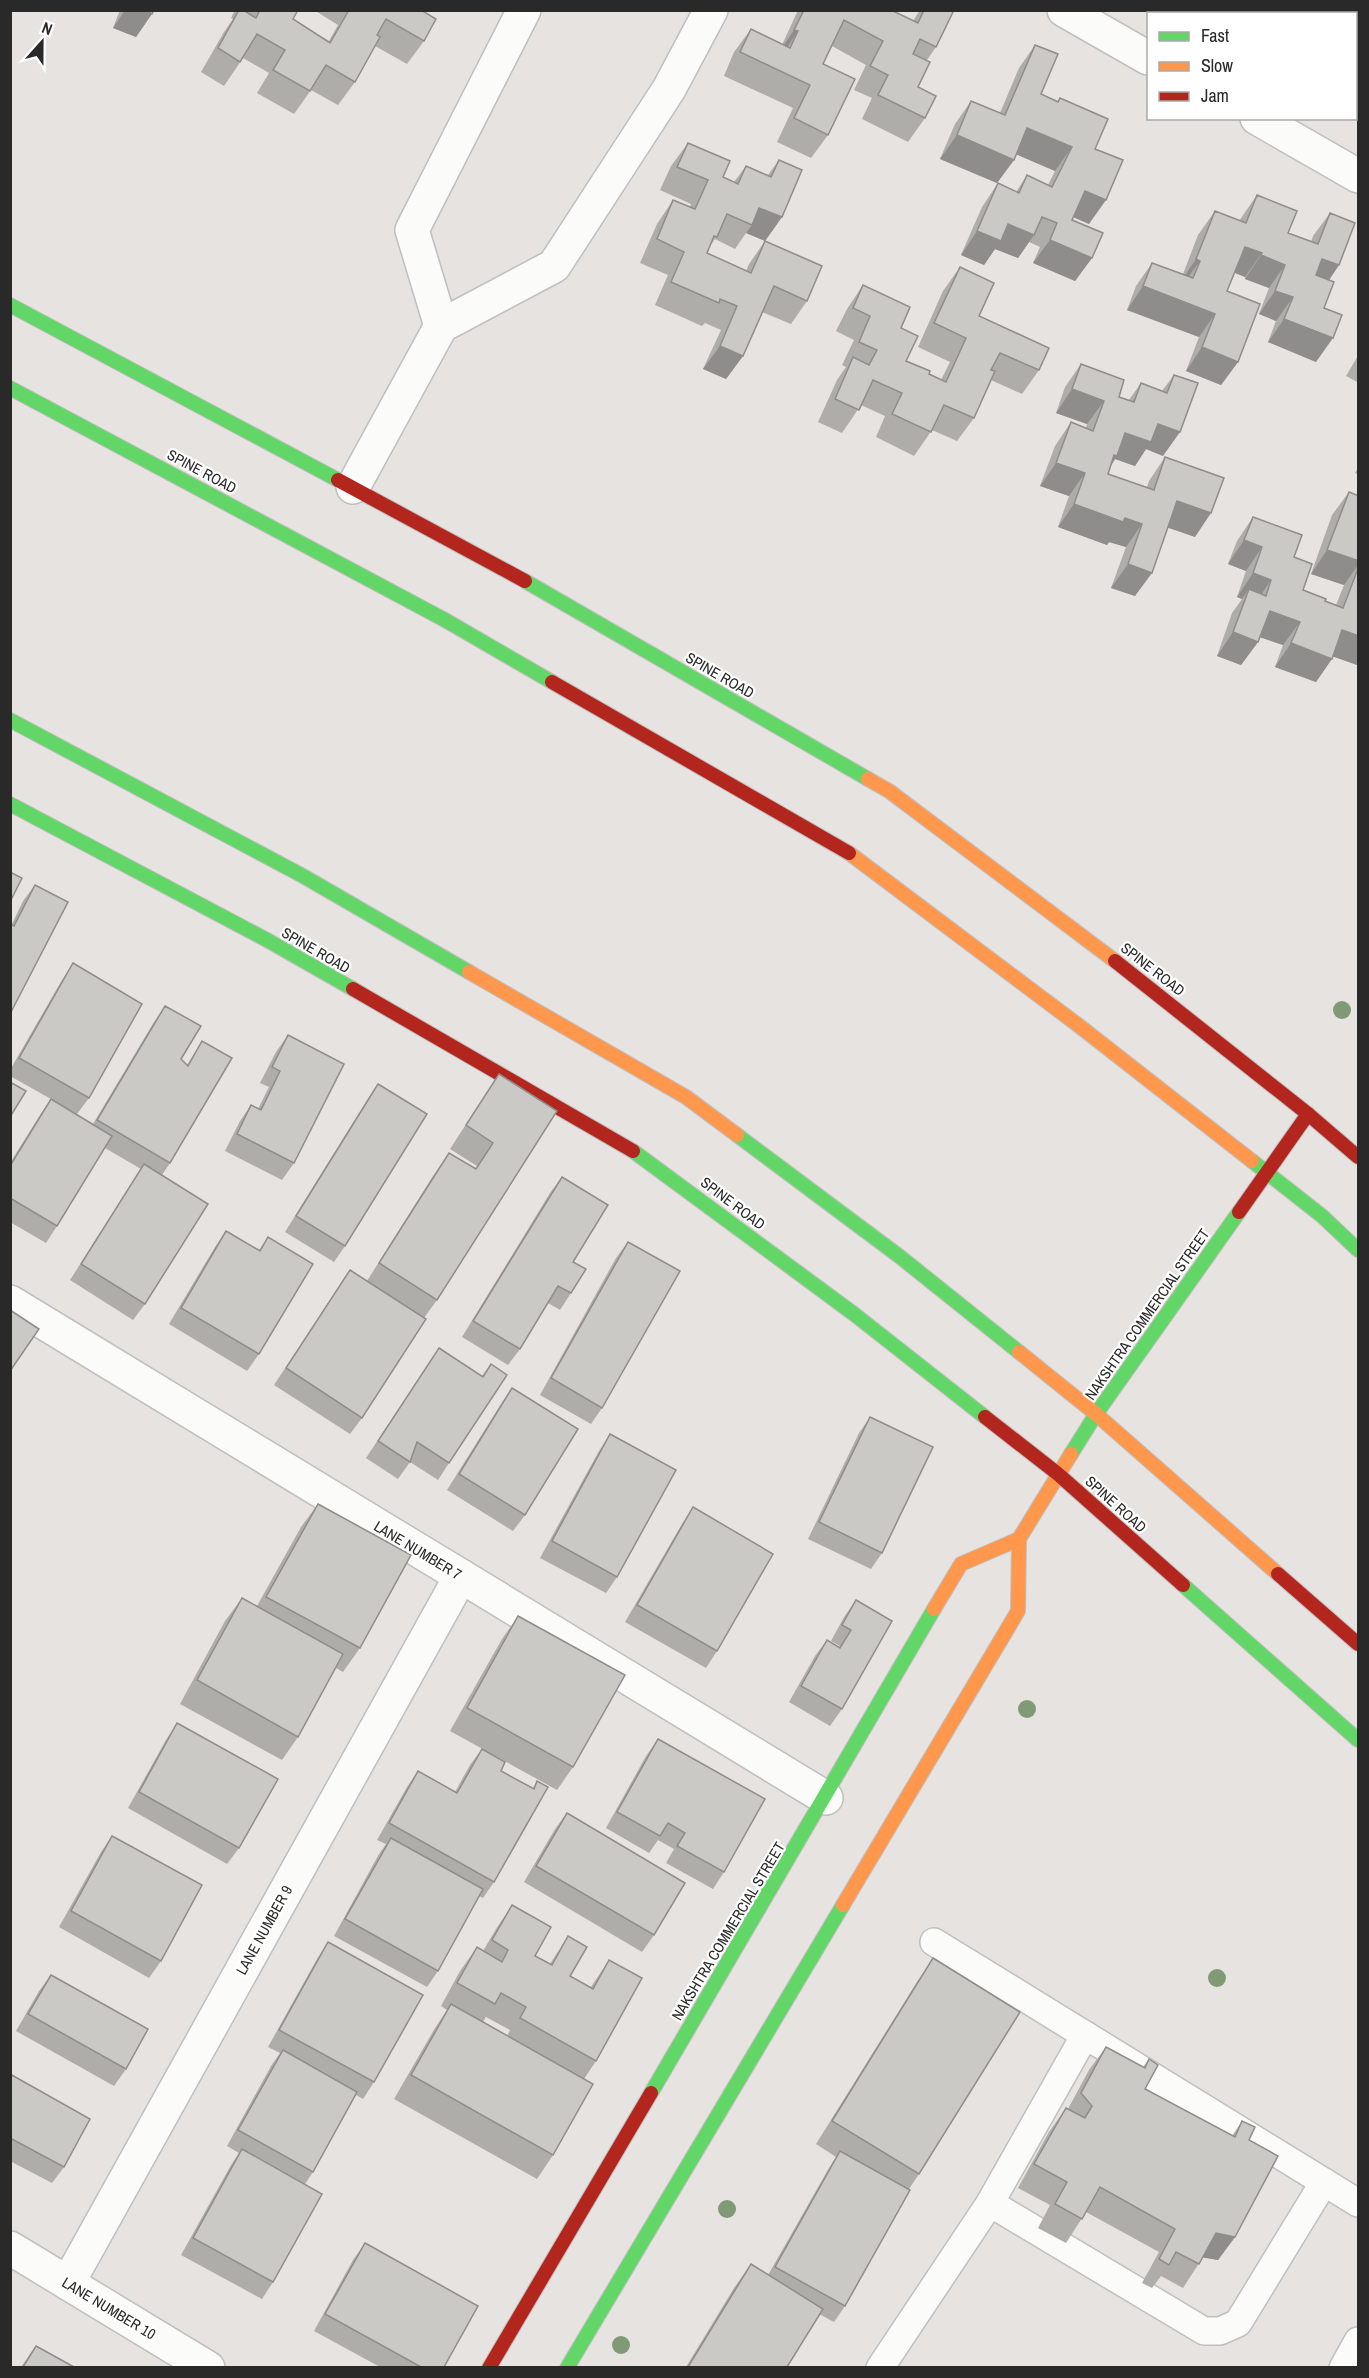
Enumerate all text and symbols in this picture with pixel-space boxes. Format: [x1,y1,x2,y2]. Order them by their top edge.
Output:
north arrow [12,12,72,72]
legend [1147,12,1357,120]
text: N [39,16,56,40]
text: Fast [1201,23,1229,48]
text: Slow [1201,53,1233,78]
text: Jam [1201,83,1229,108]
street label: SPINE ROAD [164,444,241,498]
street label: SPINE ROAD [682,647,758,703]
street label: SPINE ROAD [278,922,354,978]
street label: SPINE ROAD [1117,937,1189,1001]
street label: SPINE ROAD [696,1172,770,1234]
street label: NAKSHTRA COMMERCIAL STREET [1080,1224,1215,1404]
street label: SPINE ROAD [1081,1471,1151,1537]
street label: LANE NUMBER 7 [370,1515,466,1585]
street label: NAKSHTRA COMMERCIAL STREET [666,1837,790,2024]
street label: LANE NUMBER 9 [231,1881,297,1978]
street label: LANE NUMBER 10 [58,2272,160,2344]

